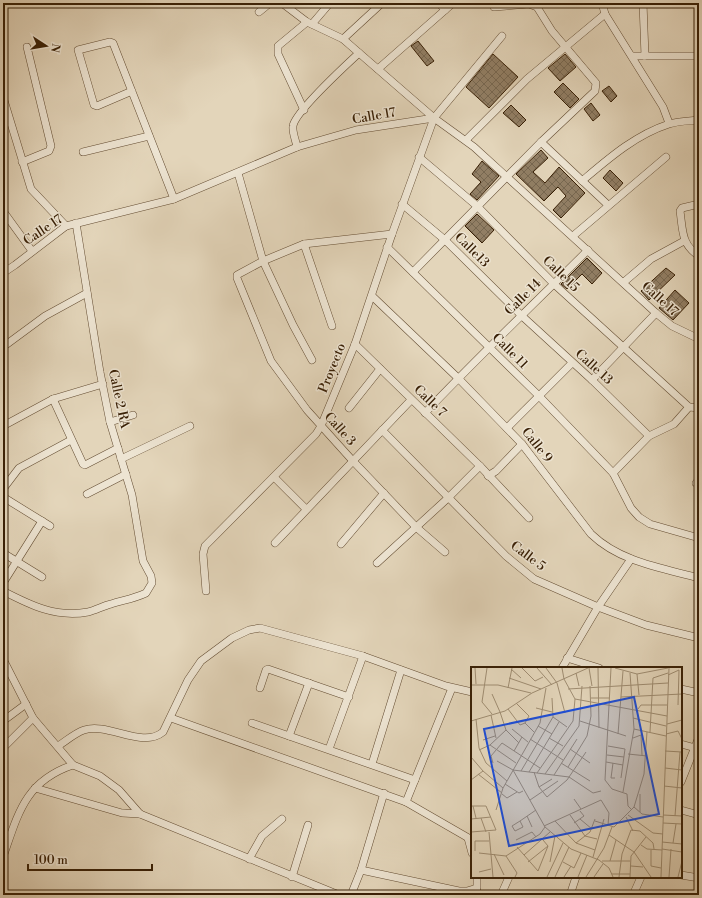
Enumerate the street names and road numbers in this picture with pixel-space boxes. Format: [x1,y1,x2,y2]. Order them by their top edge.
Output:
street label: Calle 17 [351,104,397,128]
street label: Calle 17 [20,211,66,249]
street label: Calle13 [451,229,493,271]
street label: Calle 15 [539,253,583,295]
street label: Calle 14 [501,275,545,319]
street label: Calle 17 [638,278,682,320]
street label: Calle 11 [489,330,532,373]
street label: Proyecto [315,341,349,395]
street label: Calle 13 [572,346,616,388]
street label: Calle 2 RA [105,368,133,431]
street label: Calle 7 [410,382,450,421]
street label: Calle 3 [321,409,359,449]
street label: Calle 9 [518,424,556,466]
street label: Calle 5 [507,538,549,574]

